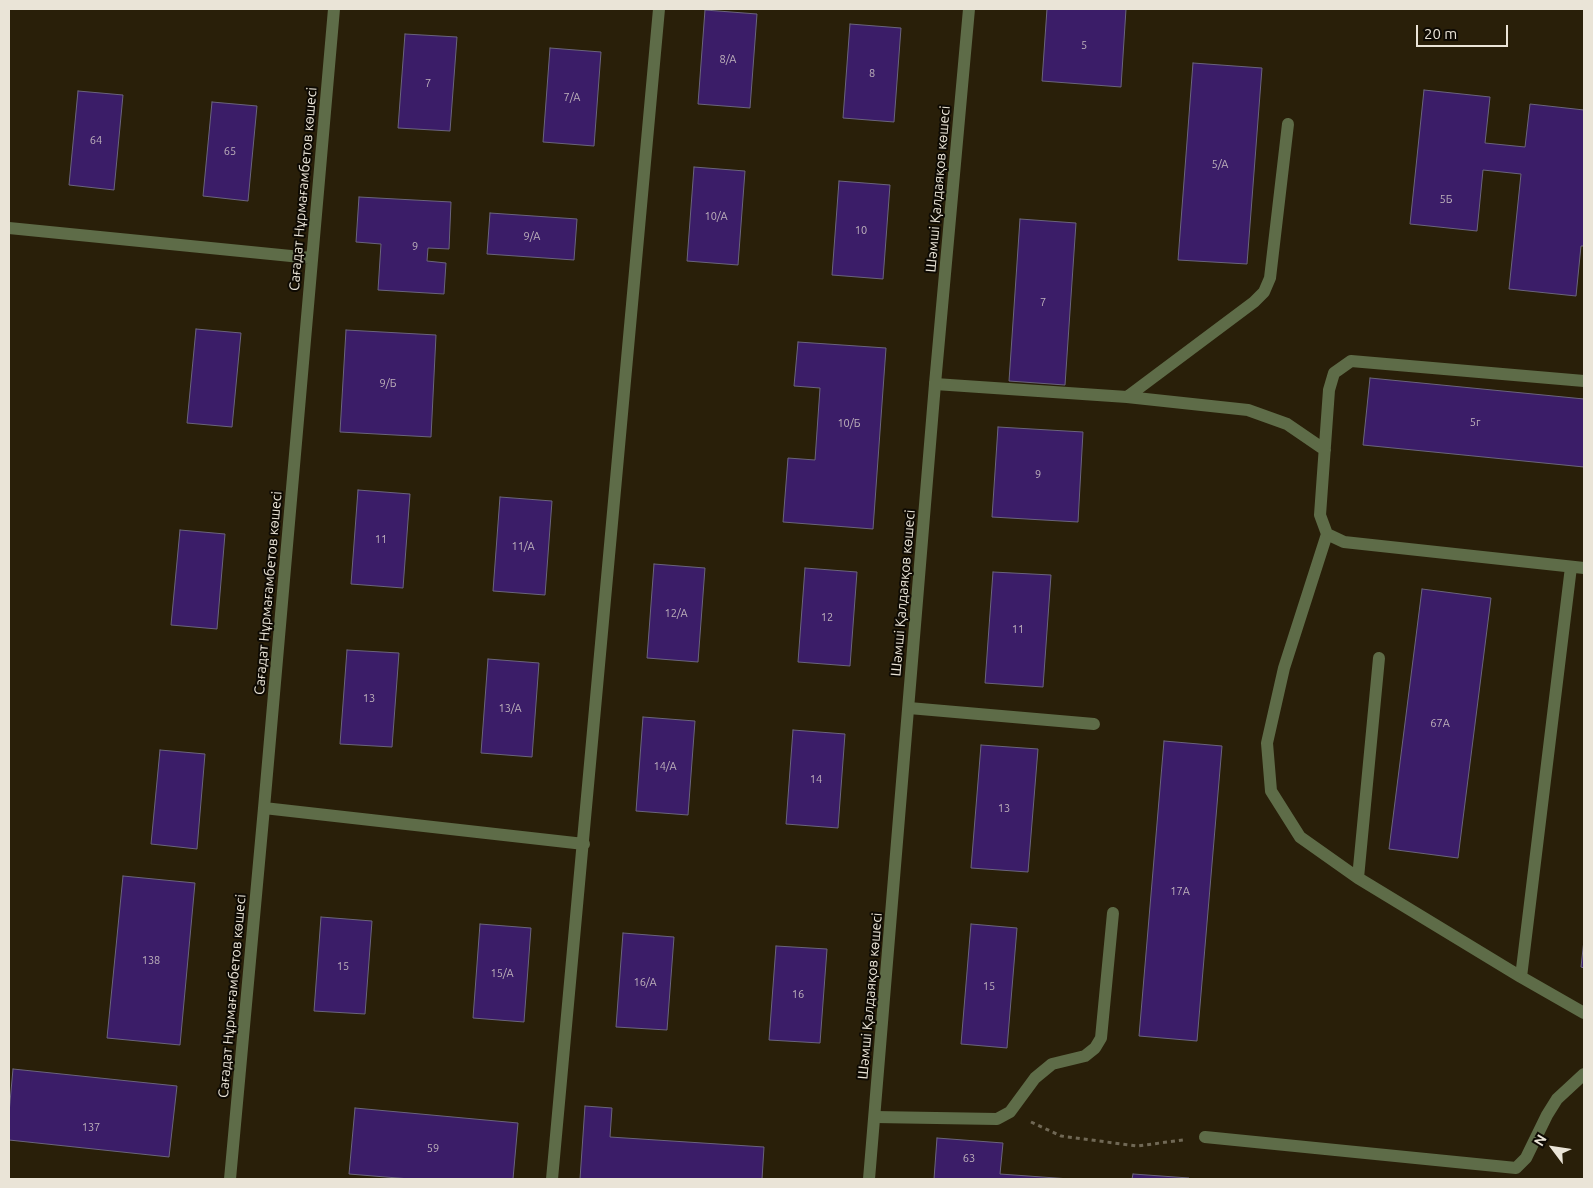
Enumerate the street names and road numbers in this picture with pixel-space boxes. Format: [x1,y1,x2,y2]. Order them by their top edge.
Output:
street label: Сағадат Нұрмағамбетов көшесі [286,87,320,291]
street label: Шәмші Қалдаяқов көшесі [922,105,954,273]
street label: Сағадат Нұрмағамбетов көшесі [251,491,285,695]
street label: Шәмші Қалдаяқов көшесі [887,509,919,677]
street label: Сағадат Нұрмағамбетов көшесі [215,894,249,1098]
street label: Шәмші Қалдаяқов көшесі [854,912,886,1080]

